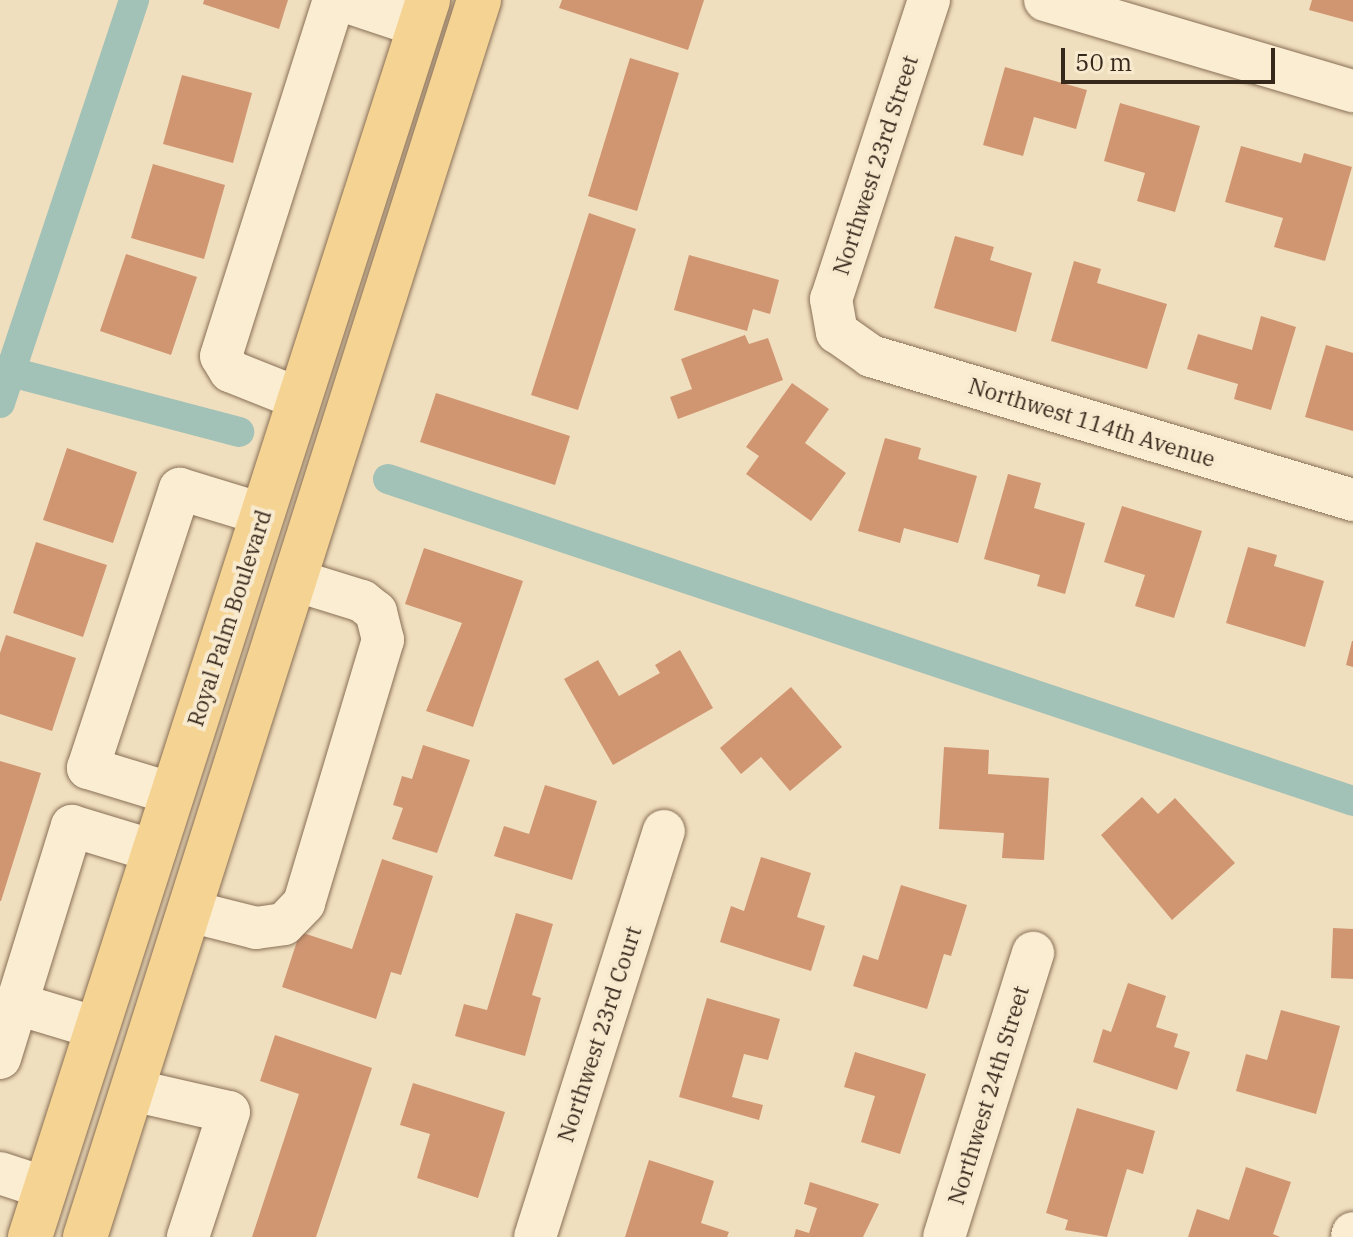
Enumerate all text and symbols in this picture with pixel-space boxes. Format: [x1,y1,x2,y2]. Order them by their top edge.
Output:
scale bar [1065,32,1279,82]
text: 50 m [1075,46,1132,78]
street label: Northwest 23rd Street [827,52,923,278]
street label: Northwest 114th Avenue [966,372,1218,472]
street label: Royal Palm Boulevard [182,507,276,729]
street label: Northwest 23rd Court [552,923,646,1145]
street label: Northwest 24th Street [942,982,1034,1208]

